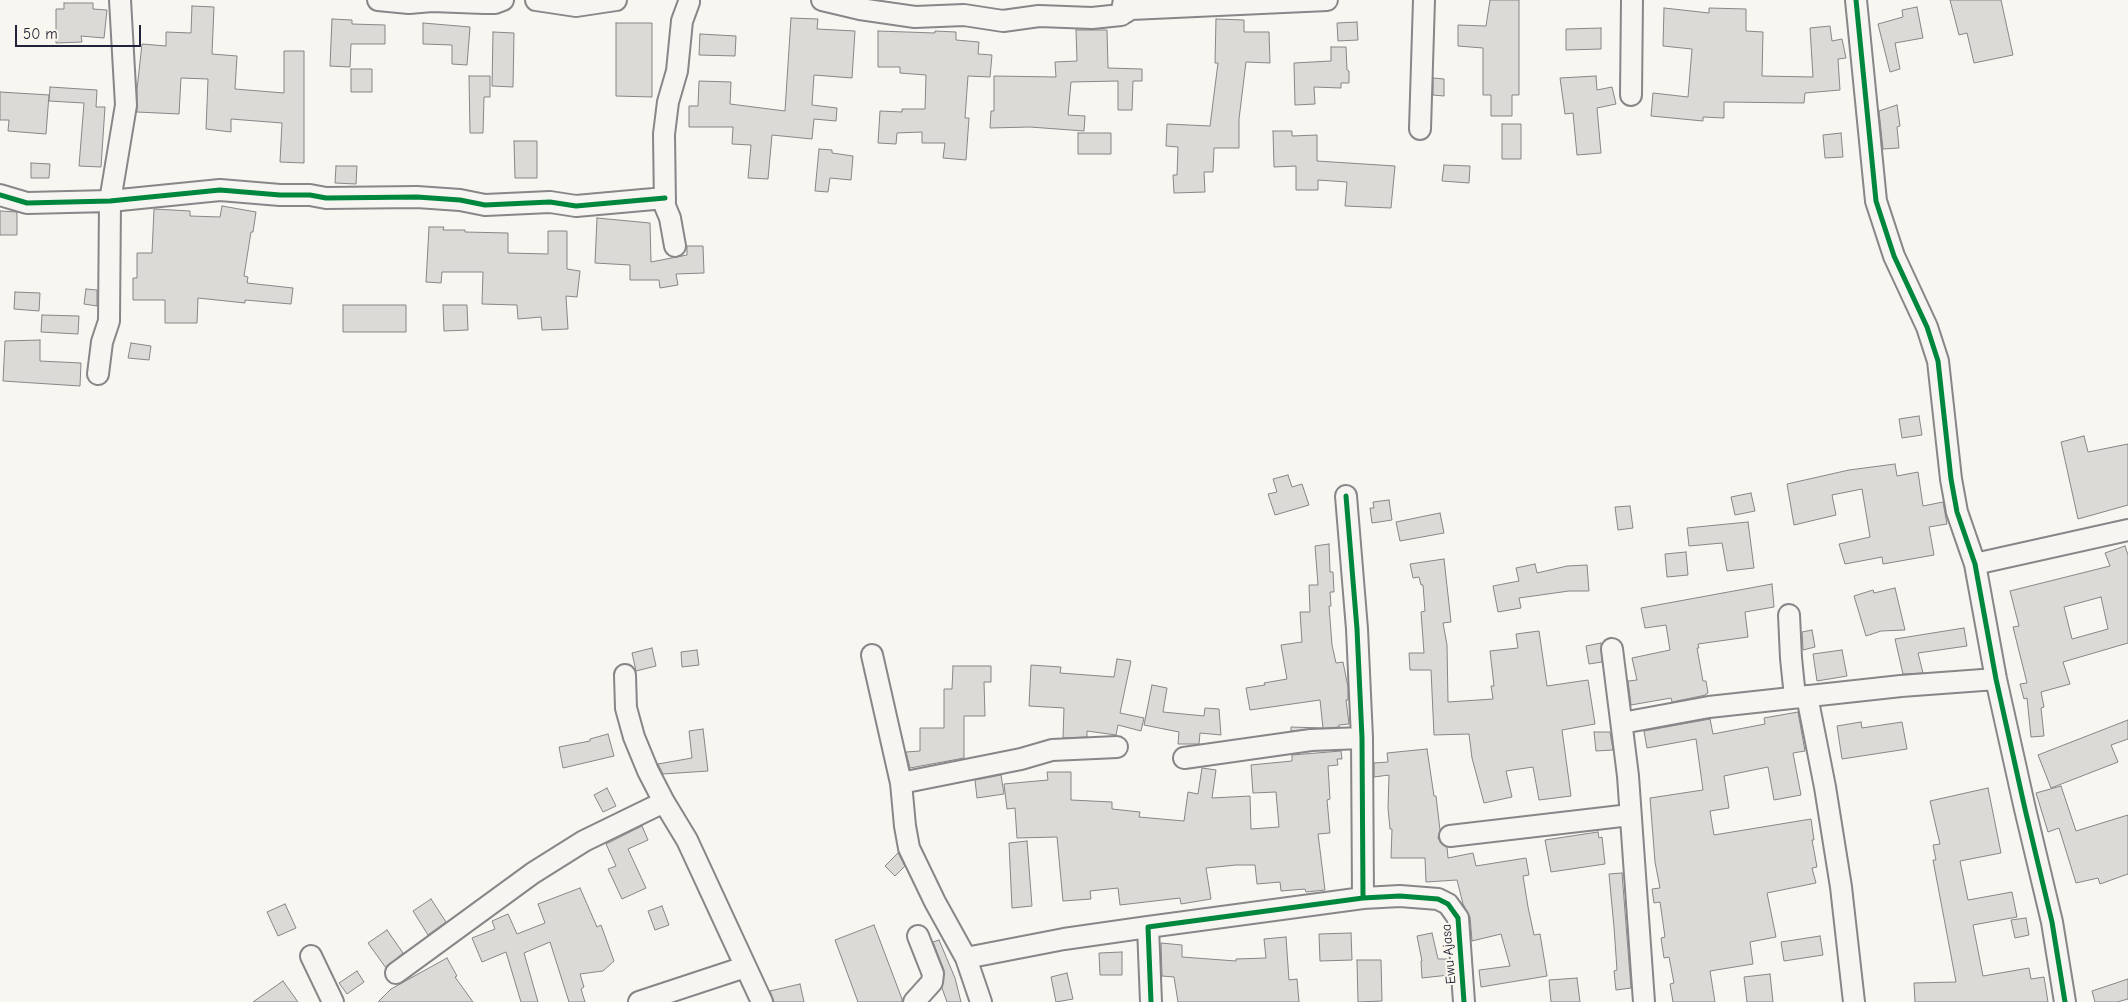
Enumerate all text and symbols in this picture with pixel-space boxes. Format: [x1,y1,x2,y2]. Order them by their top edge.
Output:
scale bar [18,15,144,47]
text: 50 m [23,25,58,43]
street label: Ewu Ajasa [1438,923,1460,985]

